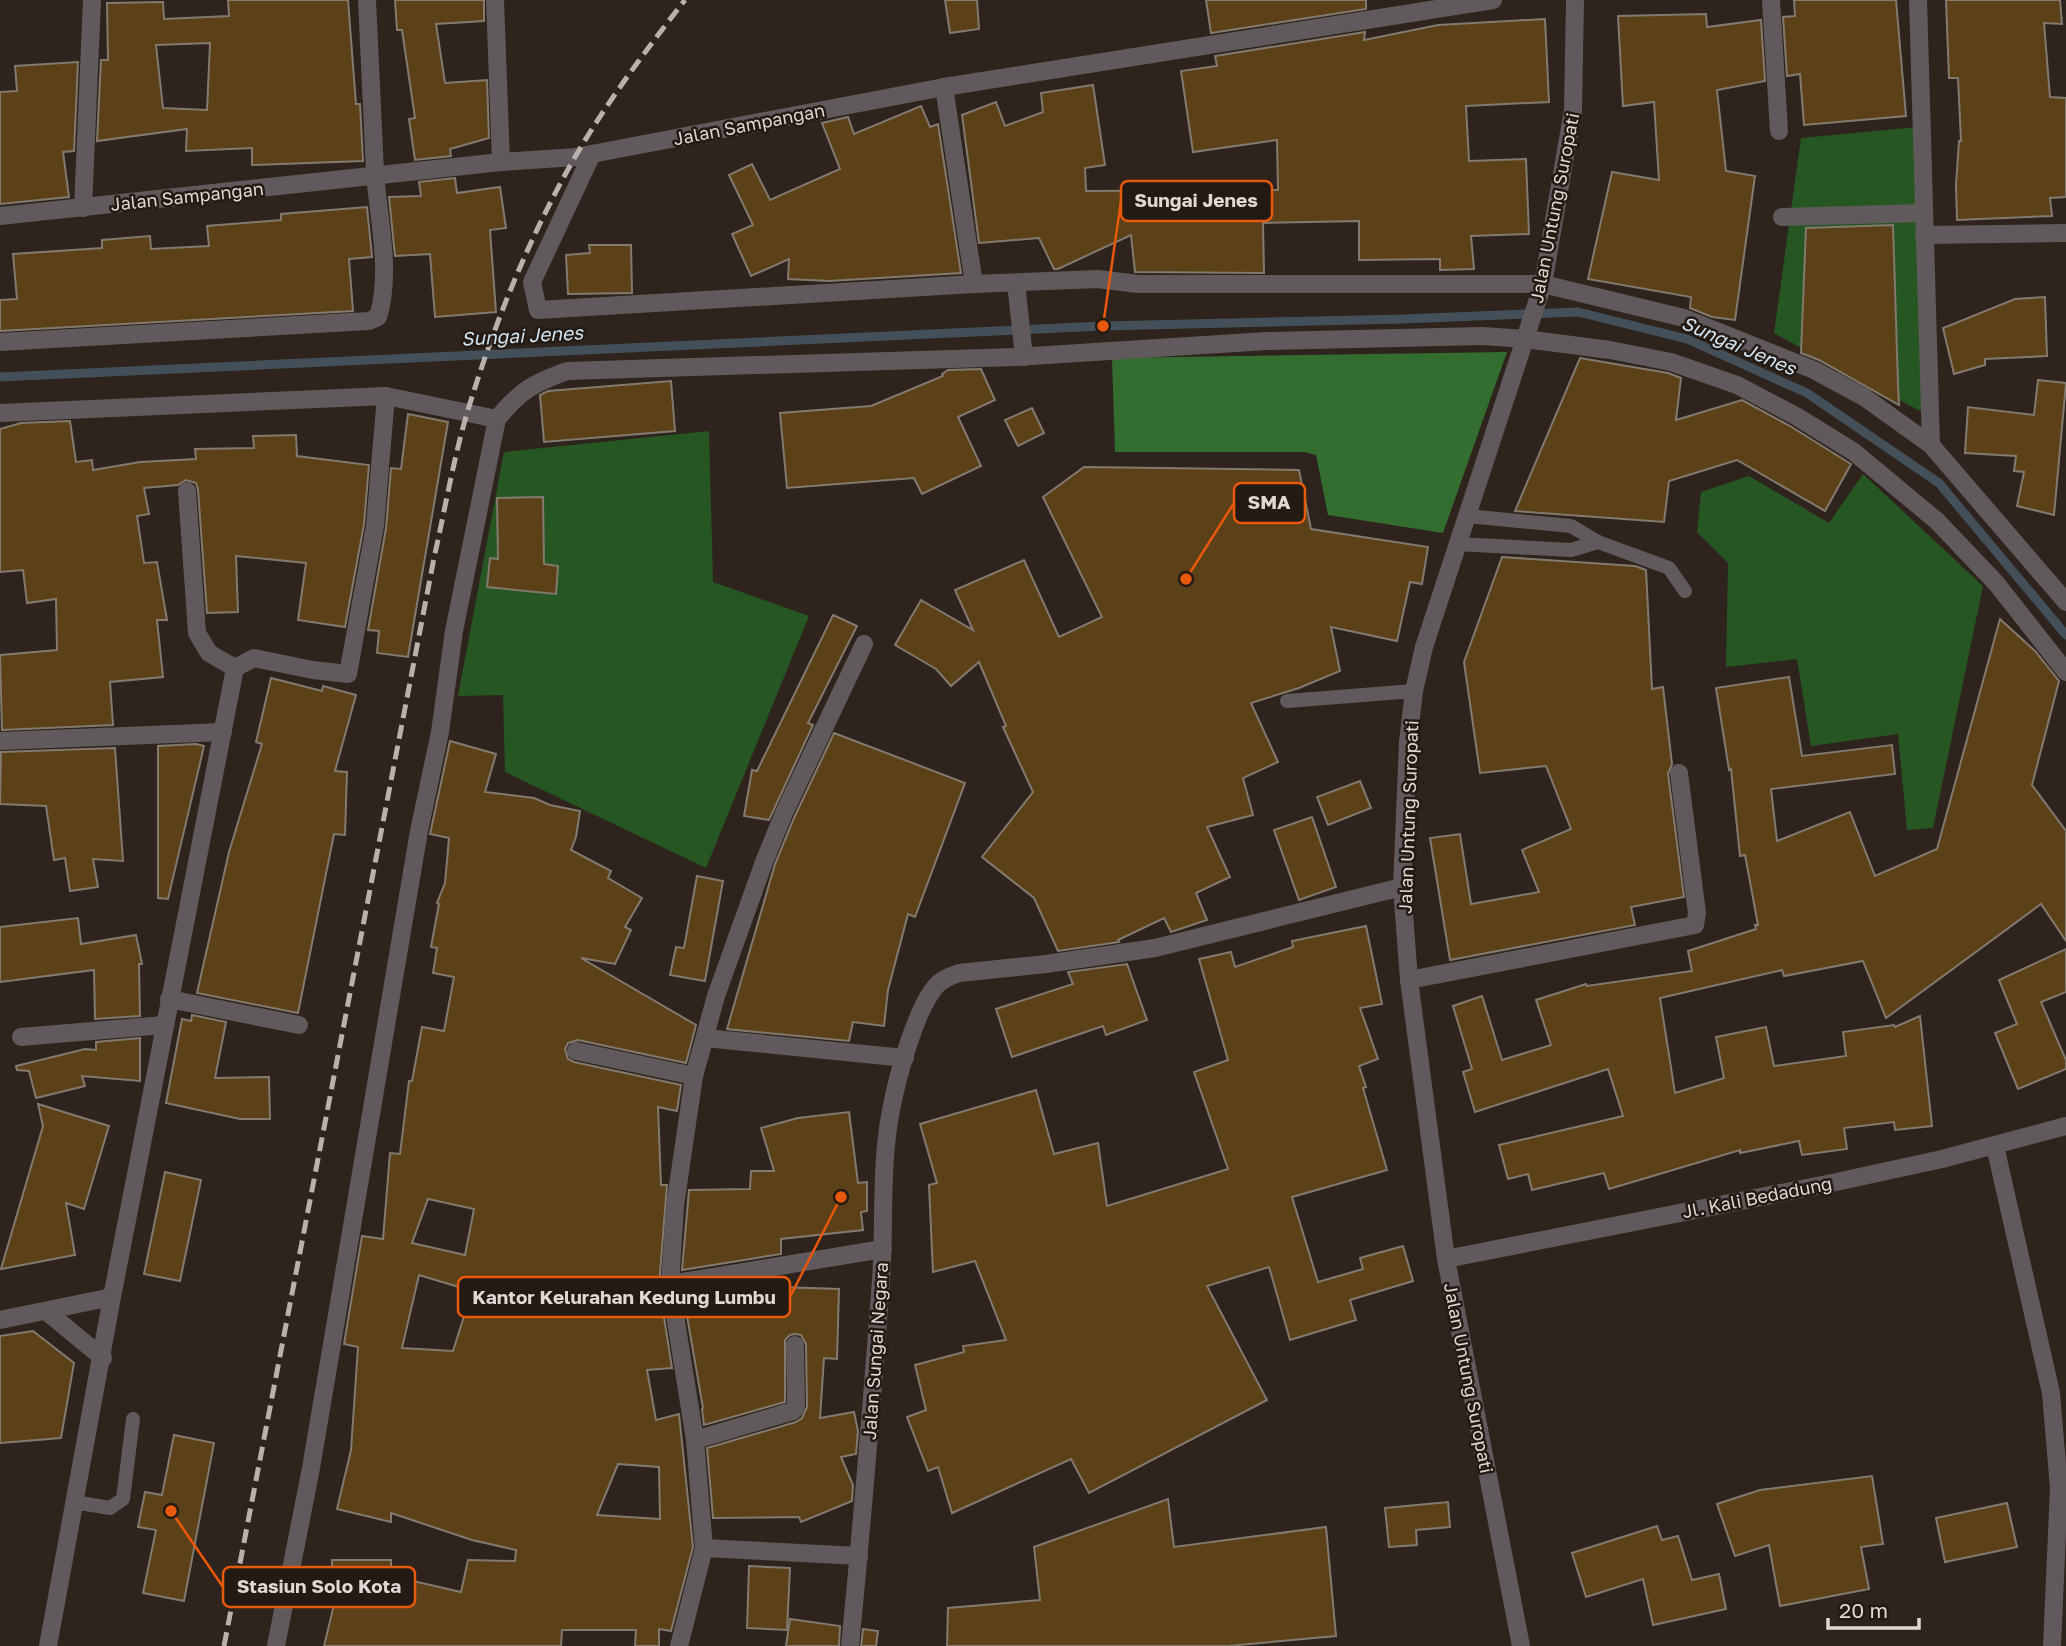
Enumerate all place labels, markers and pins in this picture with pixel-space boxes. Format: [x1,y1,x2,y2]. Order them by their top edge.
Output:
callout: Sungai Jenes [1121,181,1272,221]
callout: SMA [1234,483,1305,523]
callout: Kantor Kelurahan Kedung Lumbu [458,1277,790,1317]
callout: Stasiun Solo Kota [223,1567,415,1607]

